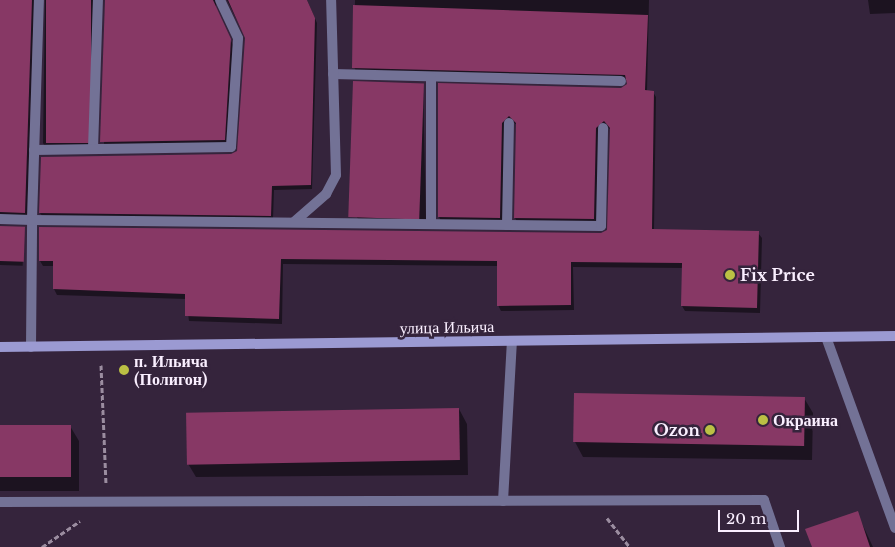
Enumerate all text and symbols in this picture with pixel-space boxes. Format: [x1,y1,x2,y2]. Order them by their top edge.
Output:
place label: Fix Price [740,265,815,285]
marker: Fix Price [724,269,736,281]
street label: улица Ильича [400,317,494,337]
place label: п. Ильича (Полигон) [134,351,208,389]
marker: п. Ильича (Полигон) [118,364,130,376]
place label: Окраина [773,410,838,430]
marker: Окраина [757,414,769,426]
place label: Ozon [654,420,700,440]
marker: Ozon [704,424,716,436]
scale bar [720,500,801,532]
text: 20 m [726,509,766,528]

